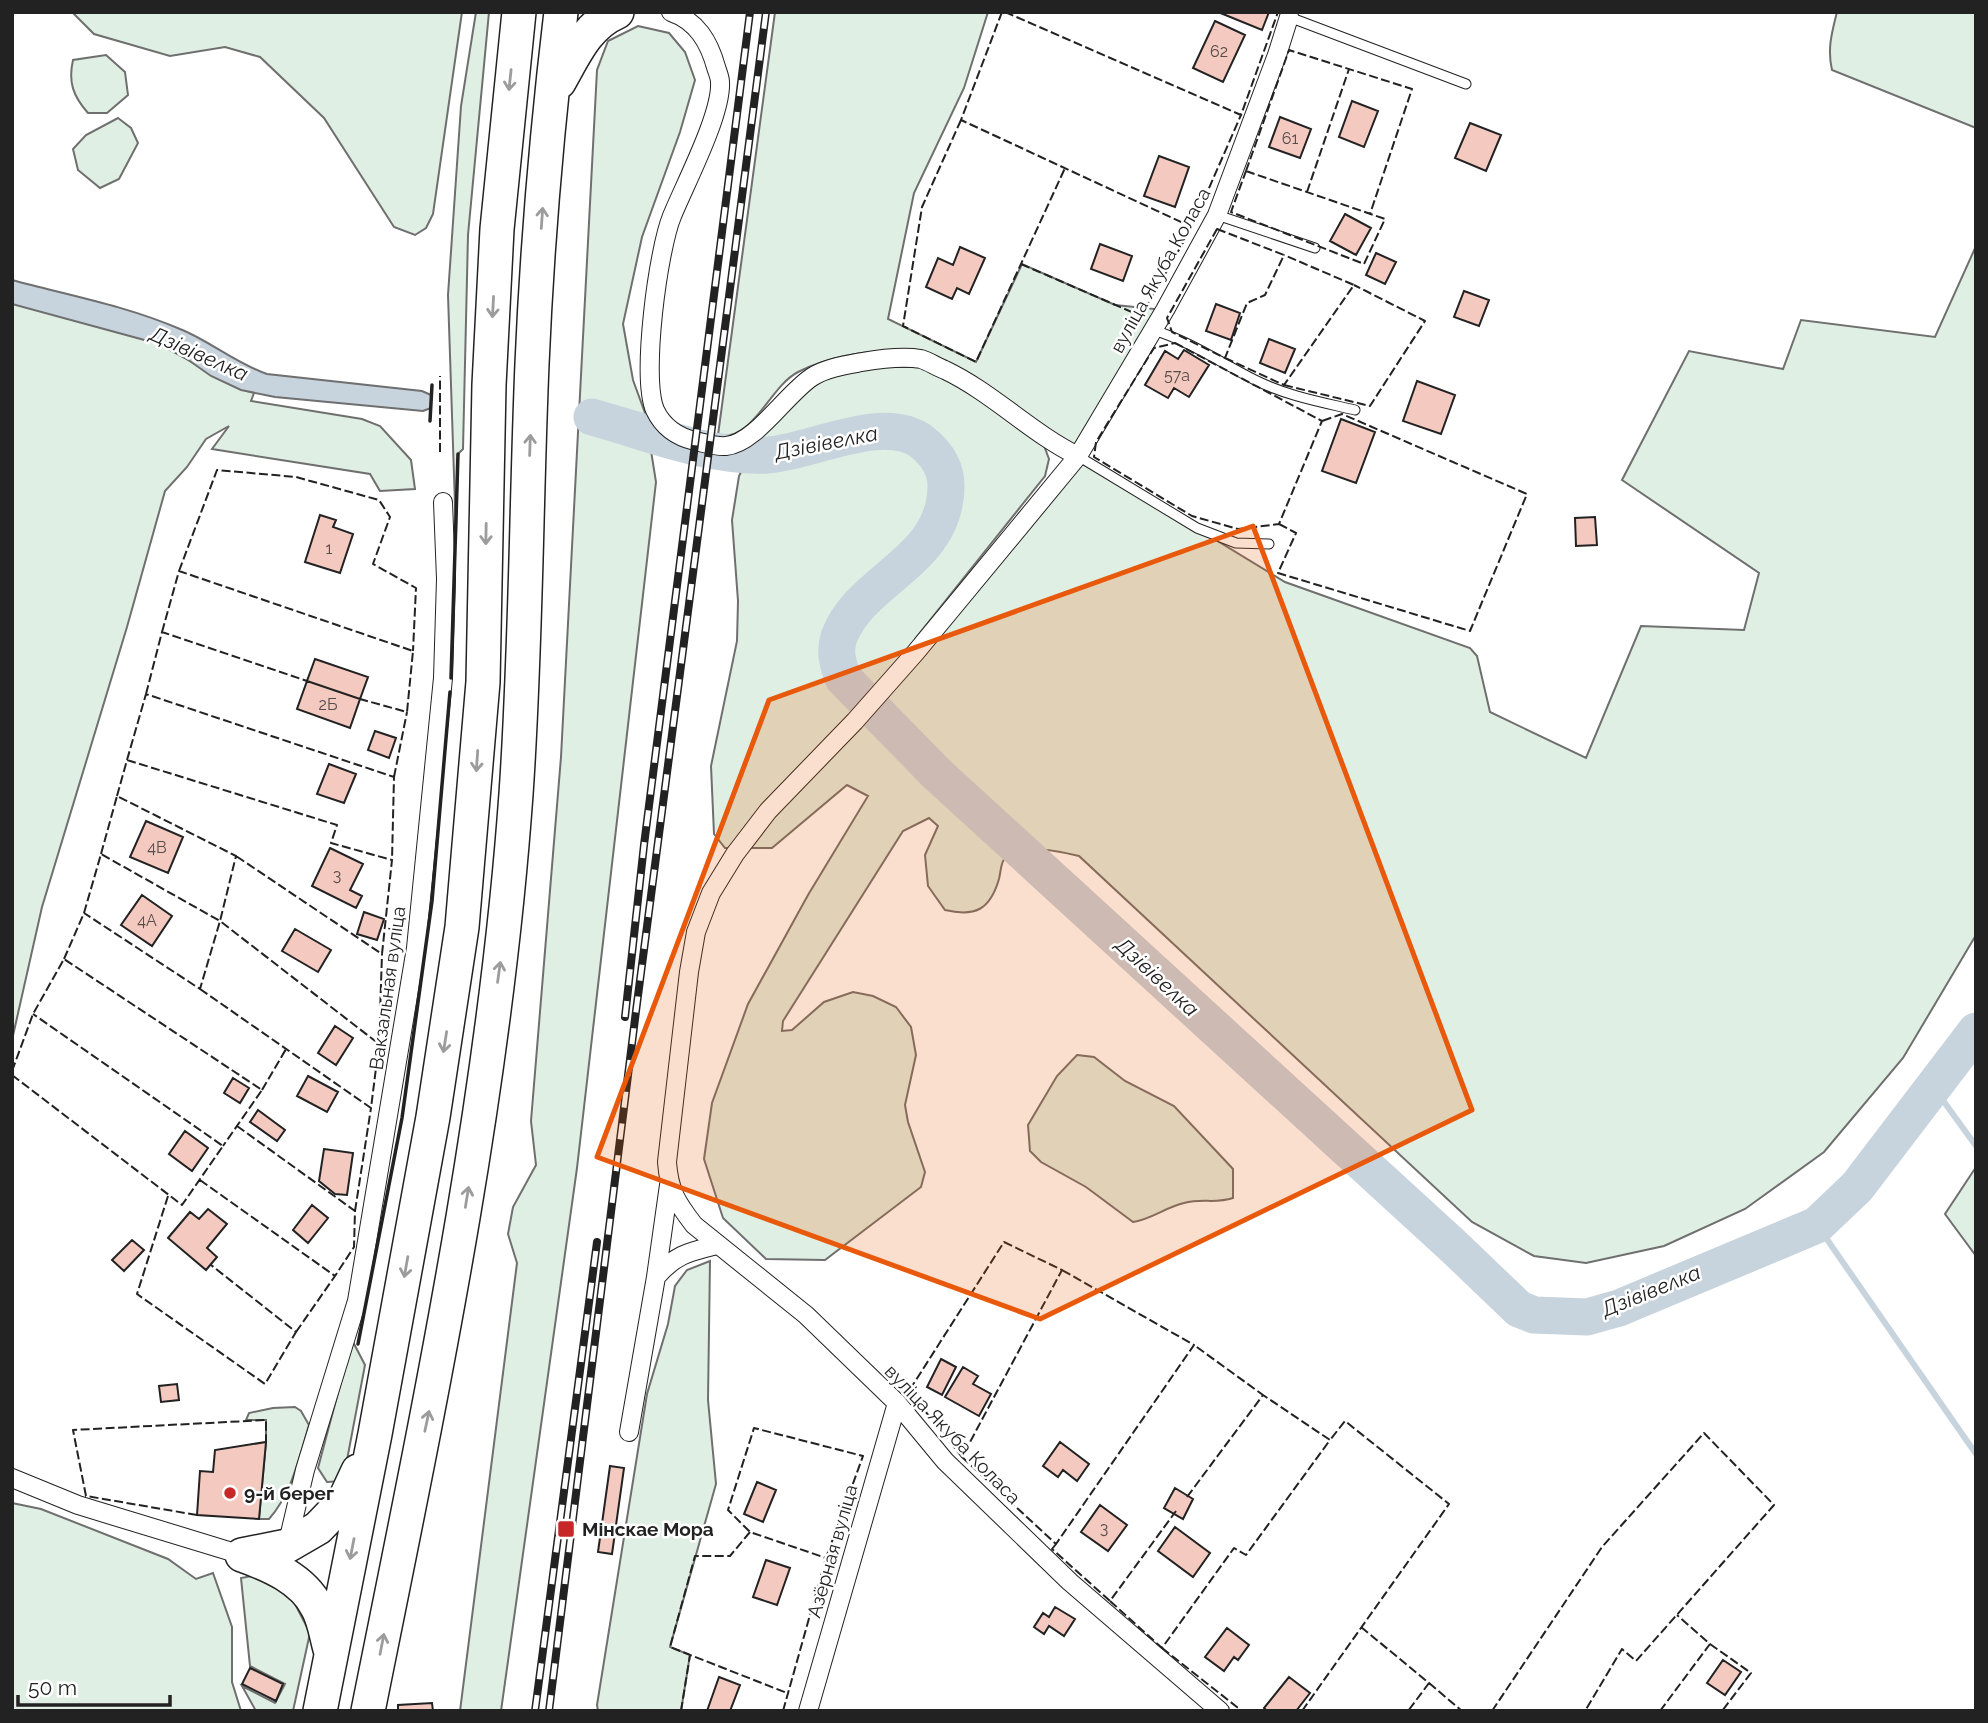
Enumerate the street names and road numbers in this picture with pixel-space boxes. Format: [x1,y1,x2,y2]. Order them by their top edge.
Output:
street label: вуліца Якуба Коласа [1105,184,1215,356]
street label: Вакзальная вуліца [365,905,409,1071]
street label: вуліца Якуба Коласа [881,1360,1025,1508]
street label: Азёрная вуліца [802,1482,862,1620]

